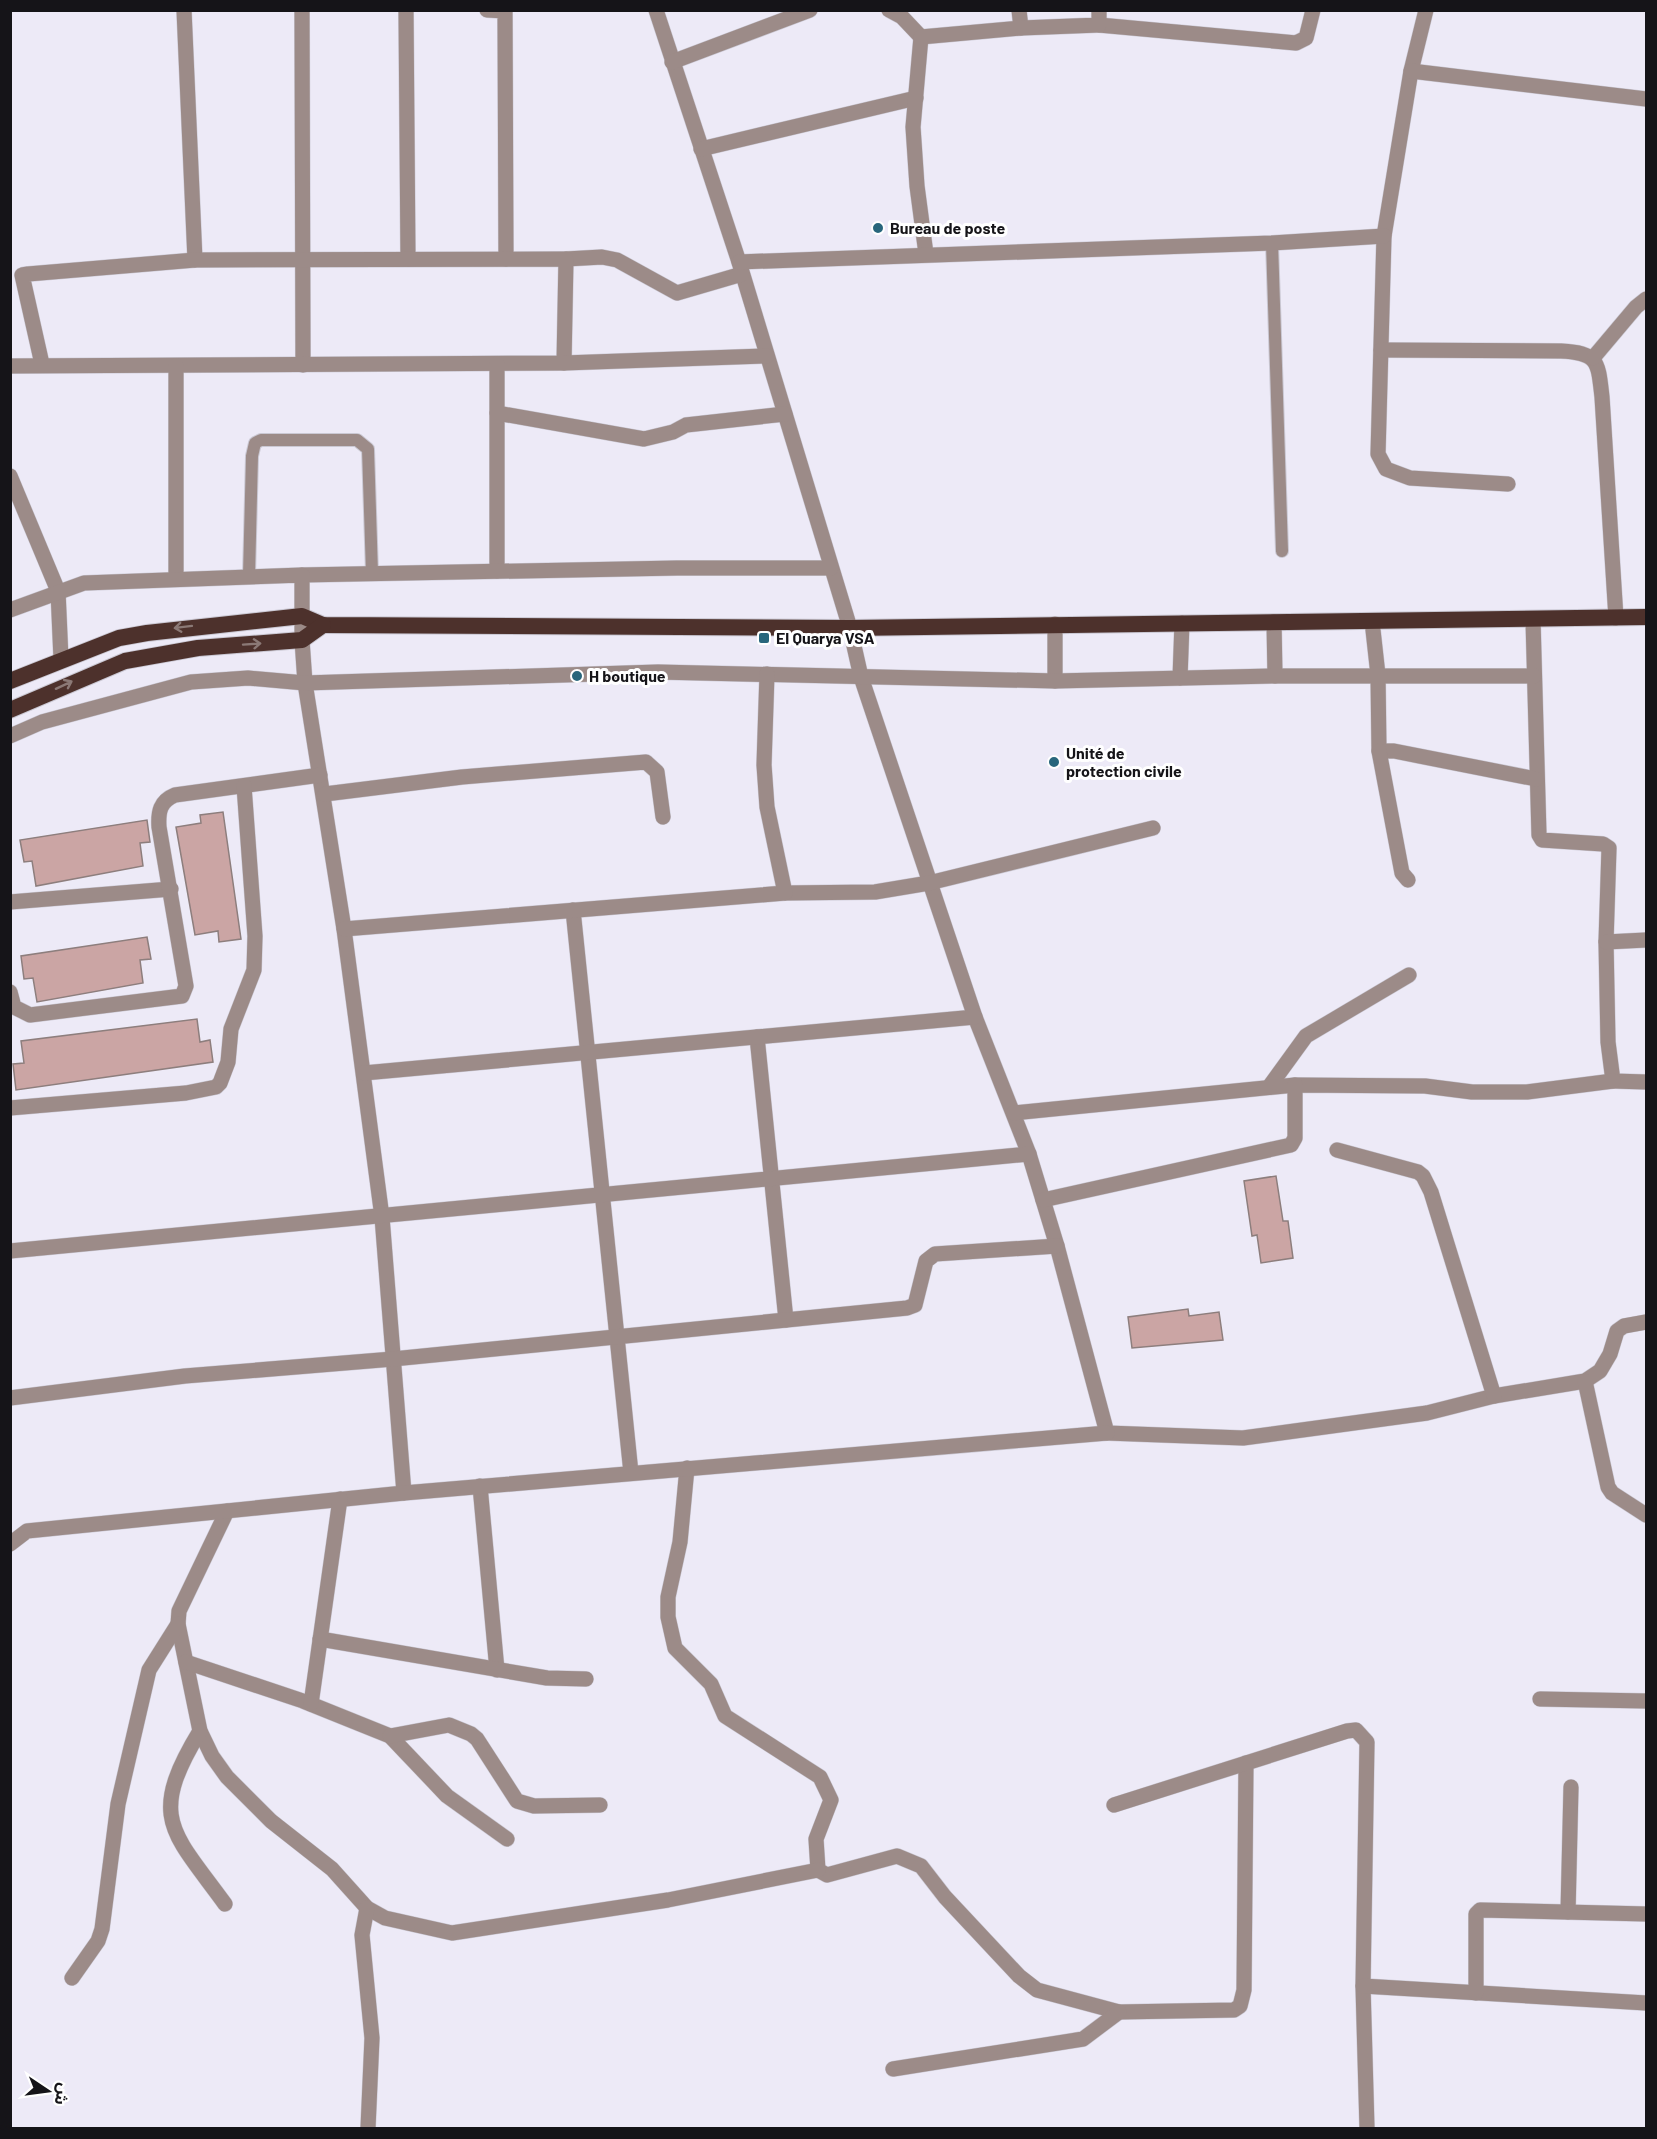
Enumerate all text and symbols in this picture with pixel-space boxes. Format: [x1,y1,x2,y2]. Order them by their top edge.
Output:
place label: Bureau de poste [890,218,1005,237]
marker: Bureau de poste [871,221,885,235]
one-way arrow [173,622,193,633]
place label: El Quarya VSA [776,628,875,647]
marker: El Quarya VSA [757,631,771,645]
one-way arrow [242,638,262,649]
place label: H boutique [589,666,666,685]
marker: H boutique [570,669,584,683]
one-way arrow [54,679,72,691]
place label: Unité de protection civile [1066,743,1182,780]
marker: Unité de protection civile [1047,755,1061,769]
north arrow [18,2061,78,2121]
text: ش [50,2081,75,2107]

